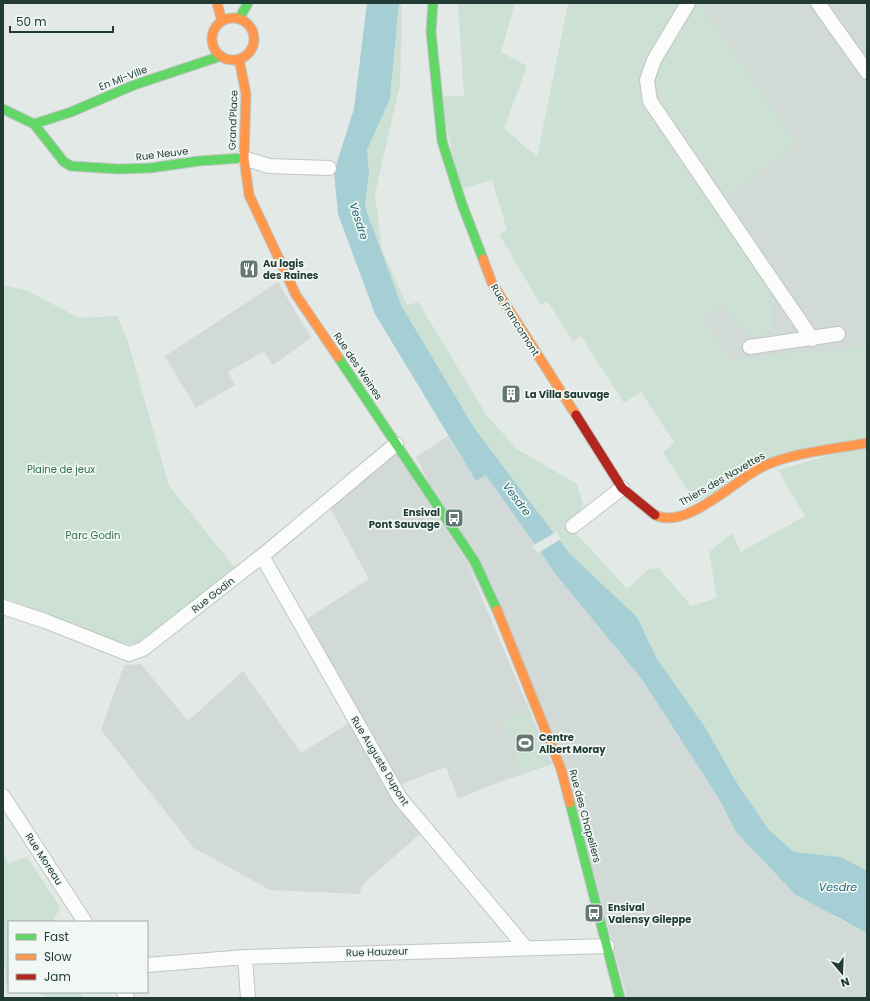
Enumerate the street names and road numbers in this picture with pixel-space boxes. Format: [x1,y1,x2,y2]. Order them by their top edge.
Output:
street label: En Mi-Ville [96,62,150,94]
street label: Grand'Place [224,90,242,150]
street label: Rue Neuve [135,143,189,165]
street label: Rue Francomont [487,281,543,359]
street label: Rue des Weines [330,329,386,403]
street label: Thiers des Navettes [676,448,768,510]
street label: Rue Godin [188,573,238,617]
street label: Rue Auguste Dupont [347,713,413,809]
street label: Rue des Chapeliers [565,768,605,864]
street label: Rue Moreau [22,830,66,888]
street label: Rue Hauzeur [346,943,409,961]

